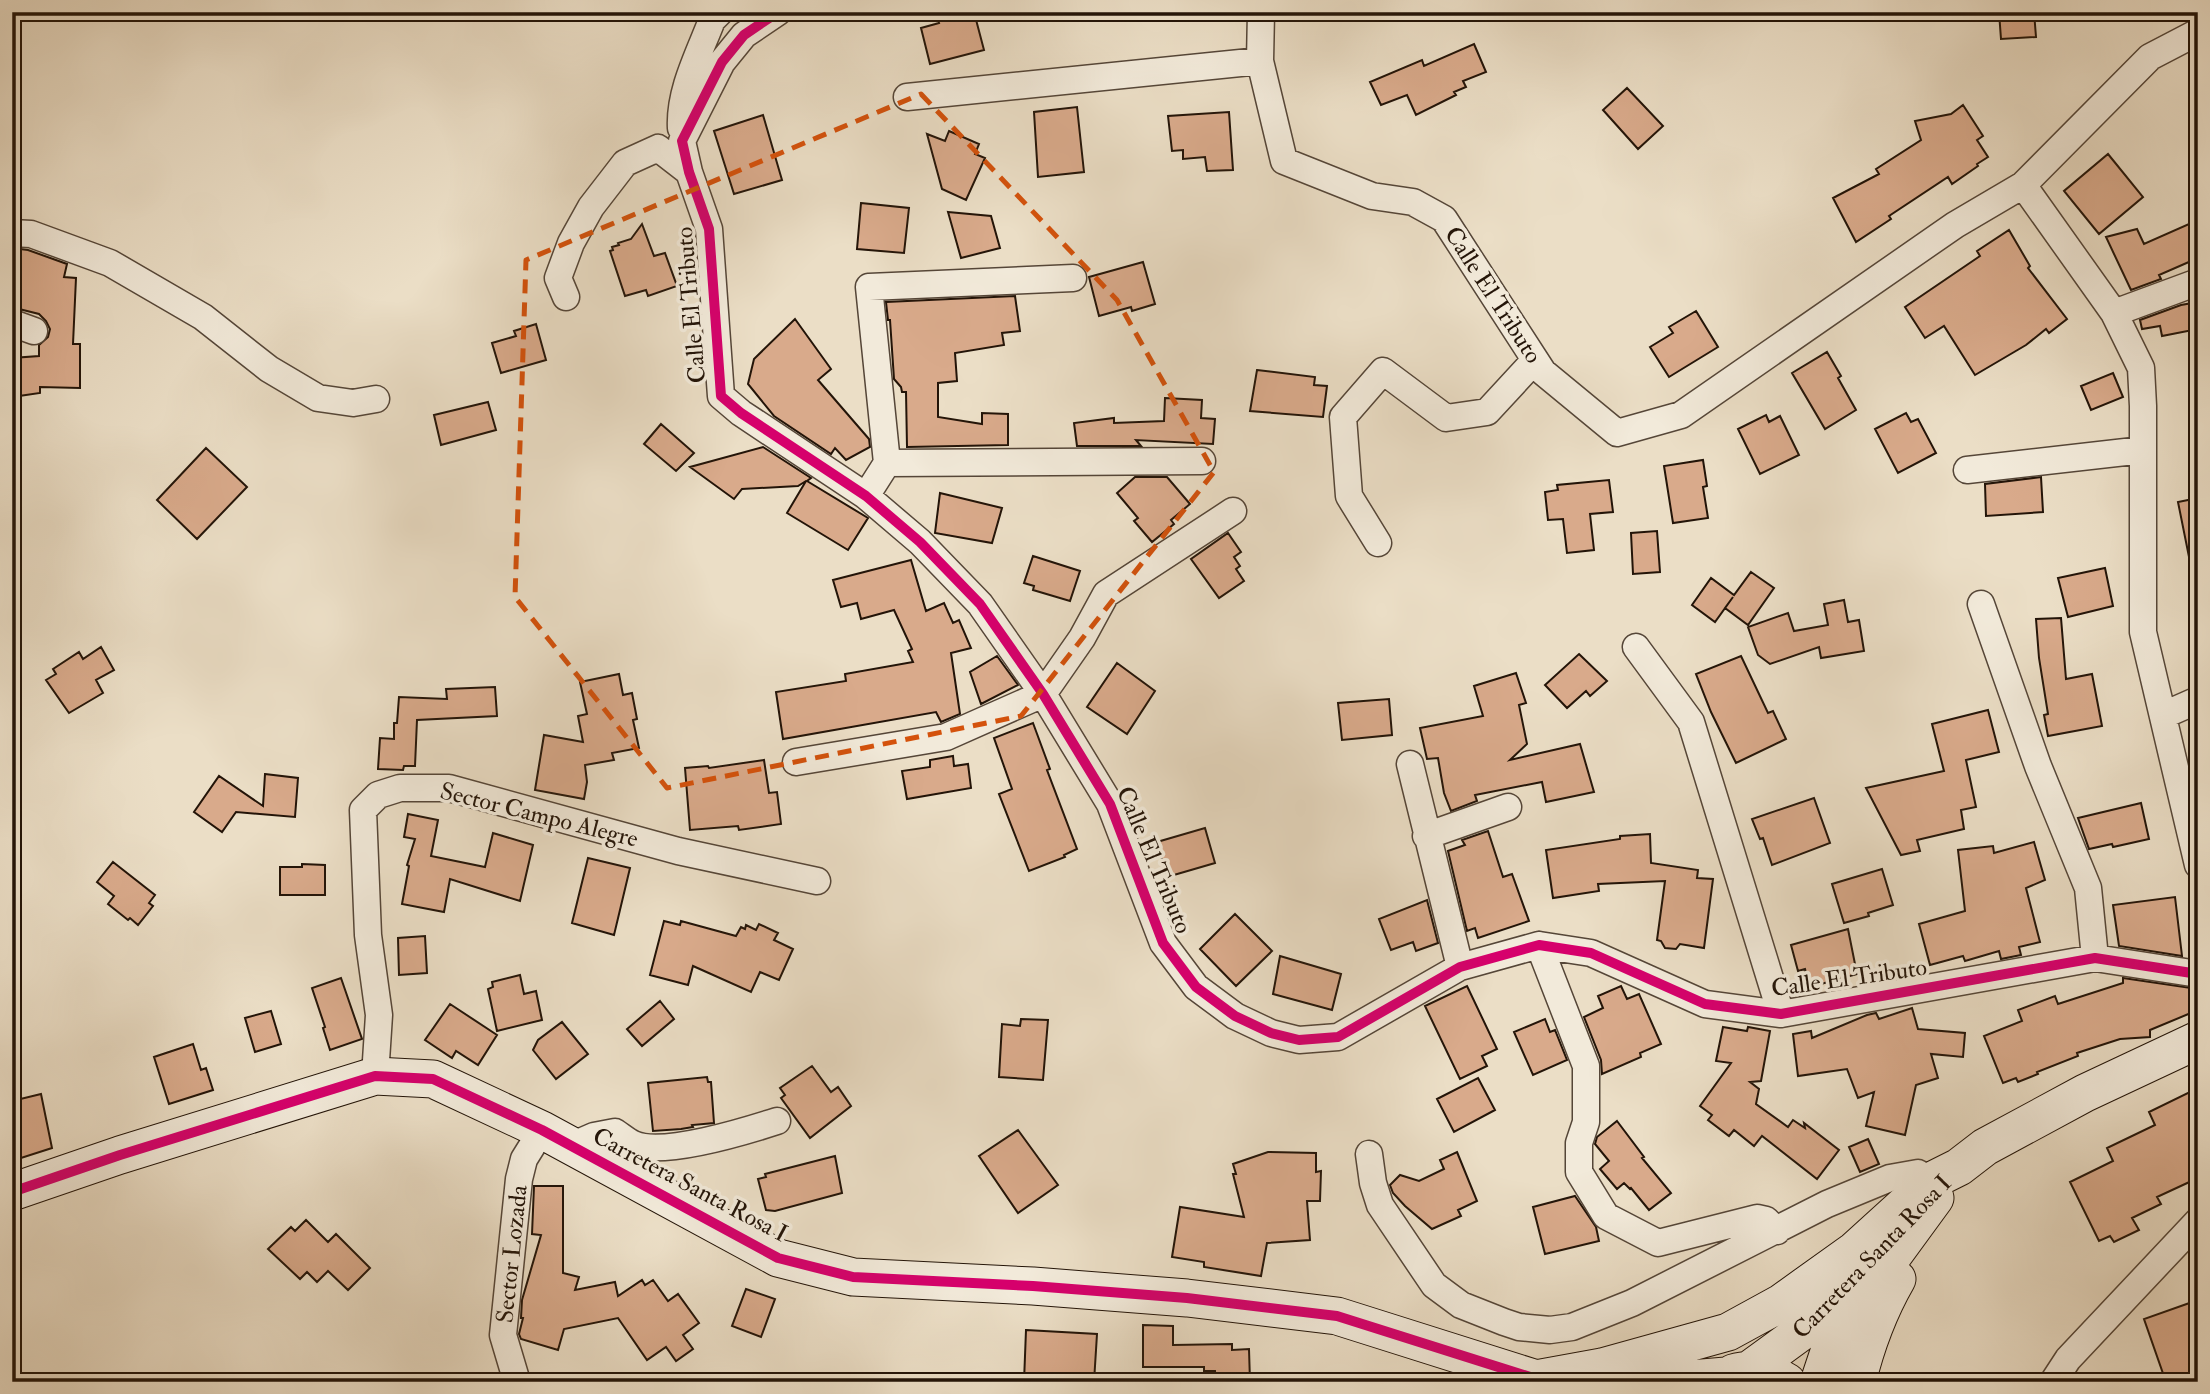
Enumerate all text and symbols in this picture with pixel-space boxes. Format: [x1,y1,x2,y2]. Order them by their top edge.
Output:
street label: Calle El Tributo [1437,221,1549,369]
street label: Calle El Tributo [669,226,713,384]
street label: Sector Campo Alegre [437,775,641,855]
street label: Calle El Tributo [1109,782,1199,938]
street label: Calle El Tributo [1769,952,1929,1004]
street label: Carretera Santa Rosa I [587,1121,793,1249]
street label: Carretera Santa Rosa I [1786,1168,1958,1346]
street label: Sector Lozada [489,1182,535,1324]

